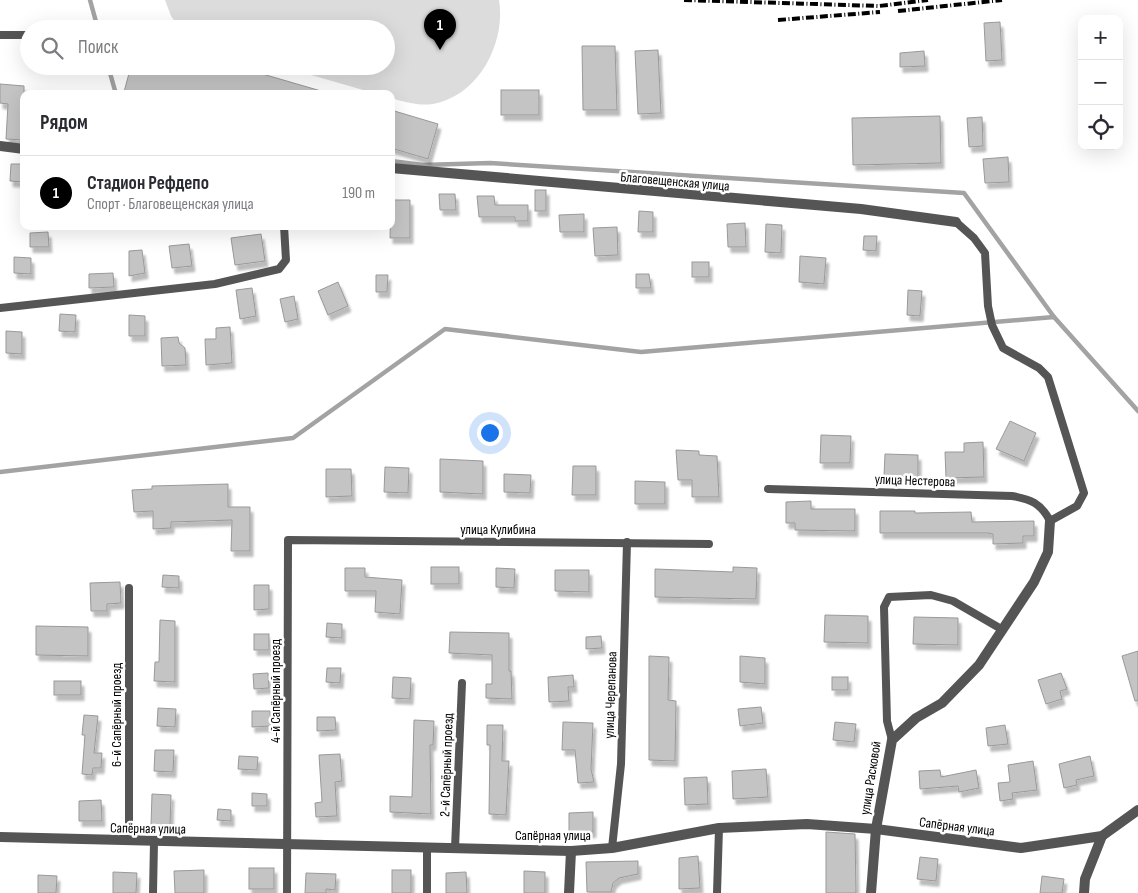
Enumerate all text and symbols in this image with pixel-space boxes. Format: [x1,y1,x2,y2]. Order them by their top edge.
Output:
pin: 1 [424,9,456,50]
map controls [1078,15,1123,150]
button: + [1078,15,1123,60]
search box [20,20,395,75]
icon: search [38,34,66,62]
text: Поиск [78,36,118,59]
button: − [1078,60,1123,105]
button: locate [1078,105,1123,150]
text: Рядом [40,110,88,135]
street label: Благовещенская улица [620,168,730,195]
text: Стадион Рефдепо [87,172,209,195]
text: 1 [53,184,59,203]
text: 190 m [342,184,375,203]
text: Спорт · Благовещенская улица [87,195,254,214]
your location [477,420,503,446]
street label: улица Нестерова [874,471,956,490]
street label: улица Кулибина [460,521,536,538]
street label: 4-й Сапёрный проезд [267,639,284,743]
street label: улица Черепанова [600,651,621,739]
street label: 6-й Сапёрный проезд [108,663,125,767]
street label: 2-й Сапёрный проезд [436,713,457,817]
street label: улица Расковой [856,740,885,816]
street label: Сапёрная улица [918,813,996,840]
street label: Сапёрная улица [110,819,186,838]
street label: Сапёрная улица [515,827,591,844]

